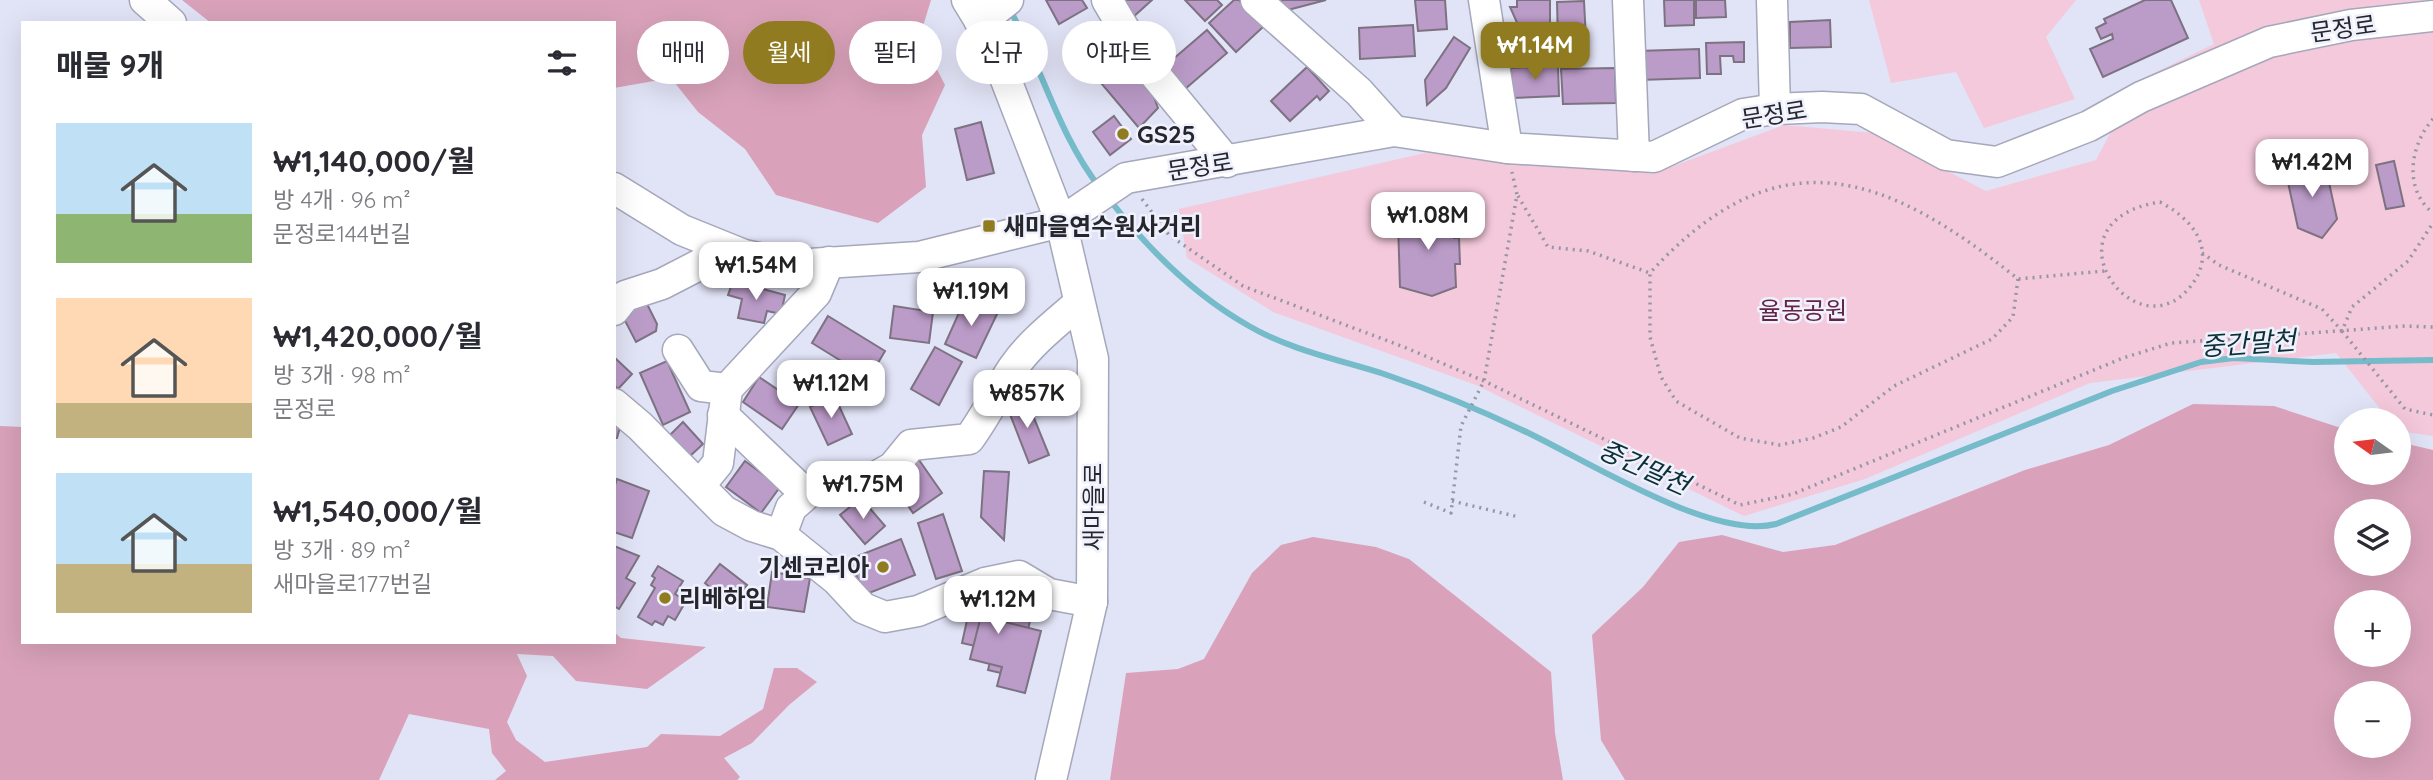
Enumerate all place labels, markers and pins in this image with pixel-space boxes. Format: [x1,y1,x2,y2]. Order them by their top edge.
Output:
pin: ₩1.14M [1478,22,1592,82]
place label: GS25 [1137,119,1196,149]
marker: GS25 [1115,126,1131,142]
pin: ₩1.42M [2255,140,2369,199]
pin: ₩1.08M [1371,192,1485,252]
place label: 새마을연수원사거리 [1003,211,1202,241]
marker: 새마을연수원사거리 [981,218,997,234]
pin: ₩1.54M [699,243,813,302]
pin: ₩1.19M [914,268,1028,328]
pin: ₩1.12M [774,360,888,420]
pin: ₩857K [978,370,1076,430]
pin: ₩1.75M [806,462,920,521]
place label: 기센코리아 [759,552,869,582]
marker: 기센코리아 [875,559,891,575]
pin: ₩1.12M [941,576,1055,636]
place label: 리베하임 [679,583,767,613]
marker: 리베하임 [657,590,673,606]

